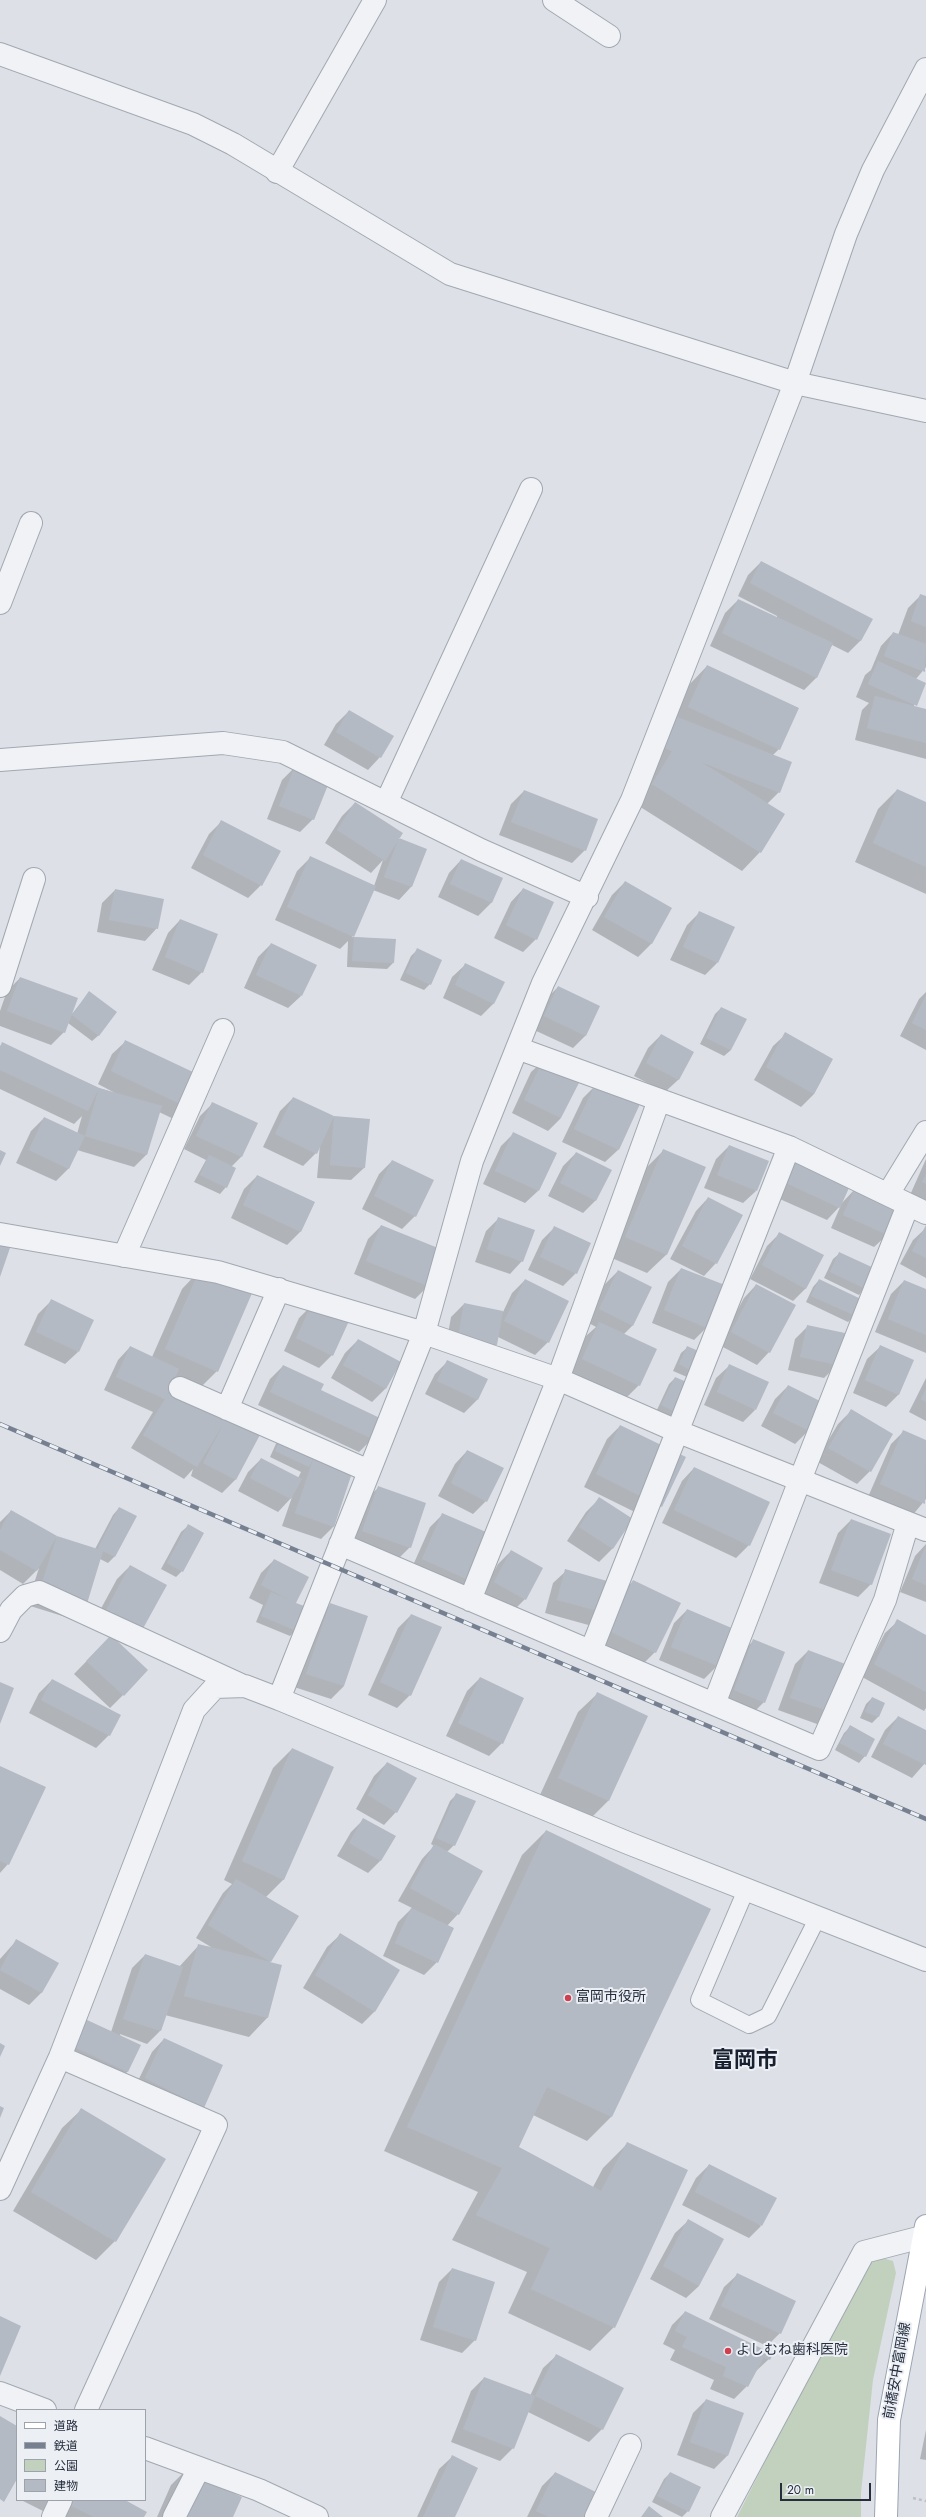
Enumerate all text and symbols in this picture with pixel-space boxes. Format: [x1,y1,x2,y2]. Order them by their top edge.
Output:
place label: 富岡市役所 [576,1990,646,2006]
marker: 富岡市役所 [563,1993,573,2003]
district label: 富岡市 [712,2049,778,2075]
street label: 前橋安中富岡線 [881,2321,915,2421]
place label: よしむね歯科医院 [736,2343,848,2359]
marker: よしむね歯科医院 [723,2346,733,2356]
legend [16,2409,146,2501]
text: 道路 [54,2417,78,2435]
text: 鉄道 [54,2437,78,2455]
text: 公園 [54,2457,78,2475]
scale bar [782,2475,873,2501]
text: 建物 [54,2477,78,2495]
text: 20 m [787,2481,814,2499]

